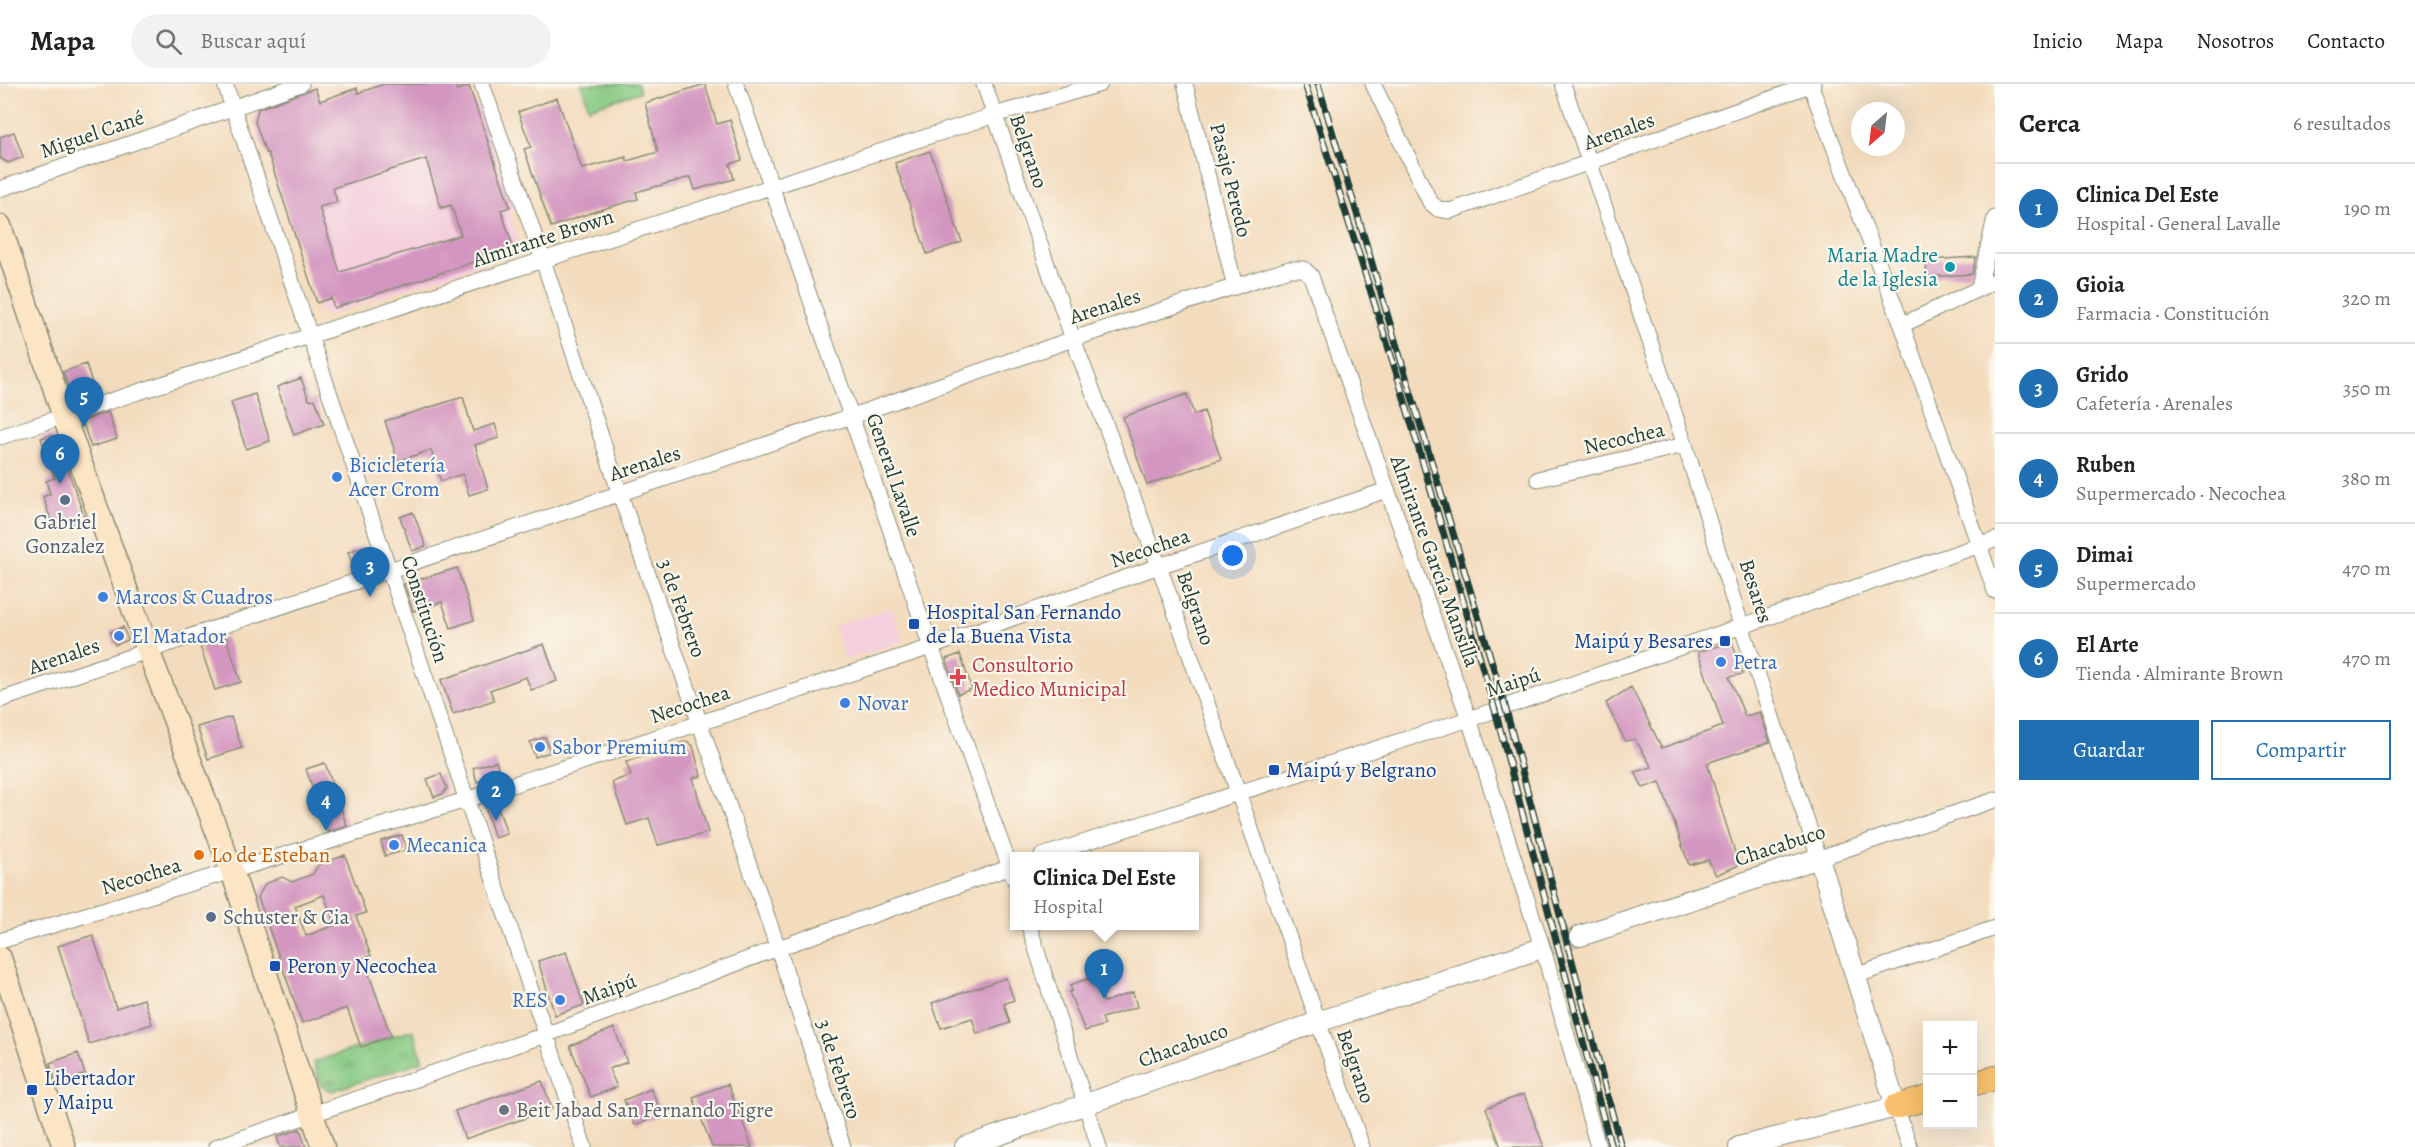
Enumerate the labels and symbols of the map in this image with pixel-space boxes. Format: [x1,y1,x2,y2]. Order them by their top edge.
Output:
north arrow [1851,102,1905,156]
street label: Miguel Cané [36,103,148,165]
street label: Arenales [1579,105,1658,157]
street label: Belgrano [1003,110,1055,192]
street label: Pasaje Peredo [1203,120,1259,240]
street label: Almirante Brown [468,202,617,274]
place label: Maria Madre de la Iglesia [1827,241,1938,293]
marker: Maria Madre de la Iglesia [1943,260,1957,274]
street label: Arenales [1065,281,1144,331]
pin: 5 [64,378,104,427]
street label: General Lavalle [860,409,928,541]
street label: Necochea [1581,415,1668,461]
pin: 6 [40,434,80,484]
street label: Arenales [605,438,684,488]
street label: Almirante García Mansilla [1383,450,1486,671]
place label: Bicicletería Acer Crom [348,451,446,503]
marker: Bicicletería Acer Crom [330,470,344,484]
marker: Gabriel Gonzalez [58,493,72,507]
place label: Gabriel Gonzalez [25,508,105,560]
street label: Necochea [1106,521,1194,575]
your location [1218,541,1247,570]
pin: 3 [350,548,389,597]
street label: Constitución [395,552,455,666]
street label: 3 de Febrero [651,555,713,661]
street label: Besares [1733,555,1779,627]
street label: Belgrano [1170,567,1222,649]
place label: Marcos & Cuadros [115,583,273,611]
marker: Marcos & Cuadros [96,590,110,604]
place label: Hospital San Fernando de la Buena Vista [926,598,1121,650]
marker: Hospital San Fernando de la Buena Vista [907,617,921,631]
place label: El Matador [131,622,227,650]
place label: Maipú y Besares [1574,627,1713,655]
marker: El Matador [112,629,126,643]
street label: Arenales [24,631,103,682]
marker: Maipú y Besares [1718,634,1732,648]
place label: Petra [1733,648,1778,676]
place label: Consultorio Medico Municipal [972,651,1126,703]
marker: Petra [1714,655,1728,669]
street label: Maipú [1482,660,1544,704]
marker: Consultorio Medico Municipal [949,668,967,686]
street label: Necochea [646,678,734,730]
place label: Novar [857,689,909,717]
marker: Novar [838,696,852,710]
place label: Sabor Premium [552,733,687,761]
marker: Sabor Premium [533,740,547,754]
place label: Maipú y Belgrano [1286,756,1436,784]
marker: Maipú y Belgrano [1267,763,1281,777]
pin: 2 [476,772,516,821]
pin: 4 [306,782,346,831]
street label: Chacabuco [1731,817,1829,873]
place label: Mecanica [406,831,487,859]
marker: Mecanica [387,838,401,852]
place label: Lo de Esteban [211,841,330,869]
marker: Lo de Esteban [192,848,206,862]
street label: Necochea [97,850,185,901]
place label: Schuster & Cia [223,903,350,931]
marker: Schuster & Cia [204,910,218,924]
pin: 1 [1084,950,1124,999]
place label: Peron y Necochea [287,952,437,980]
marker: Peron y Necochea [268,959,282,973]
street label: Maipú [578,966,641,1012]
place label: RES [512,986,548,1014]
marker: RES [553,993,567,1007]
street label: 3 de Febrero [810,1016,868,1122]
street label: Chacabuco [1134,1016,1232,1074]
street label: Belgrano [1330,1025,1382,1107]
place label: Libertador y Maipu [43,1064,135,1116]
marker: Libertador y Maipu [25,1083,39,1097]
place label: Beit Jabad San Fernando Tigre [516,1096,773,1124]
marker: Beit Jabad San Fernando Tigre [497,1103,511,1117]

